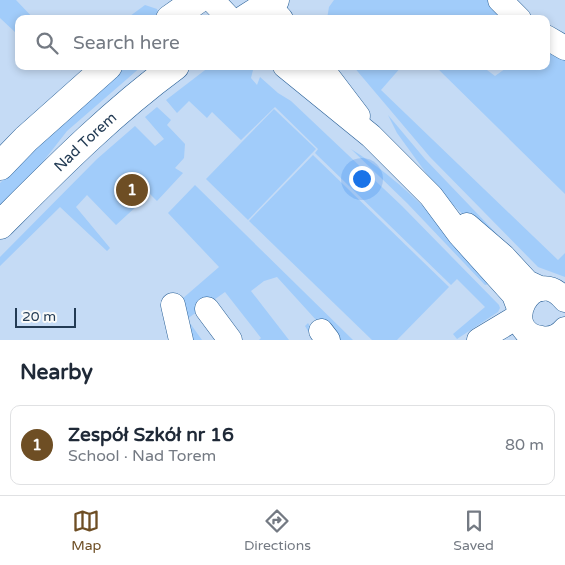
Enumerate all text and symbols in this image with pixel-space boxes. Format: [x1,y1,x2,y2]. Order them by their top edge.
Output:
search box [15,15,550,70]
icon: search [33,29,61,57]
text: Search here [73,32,180,54]
street label: Nad Torem [50,108,120,175]
your location [349,166,375,192]
pin: 1 [116,171,148,209]
scale bar [15,305,76,328]
text: 20 m [22,308,56,325]
text: Nearby [20,360,93,385]
text: Zespół Szkół nr 16 [68,424,234,446]
text: 1 [32,435,42,455]
text: 80 m [505,435,544,455]
text: School · Nad Torem [68,446,216,466]
tab: Map [71,507,101,554]
tab: Directions [244,507,311,554]
tab: Saved [453,507,494,554]

